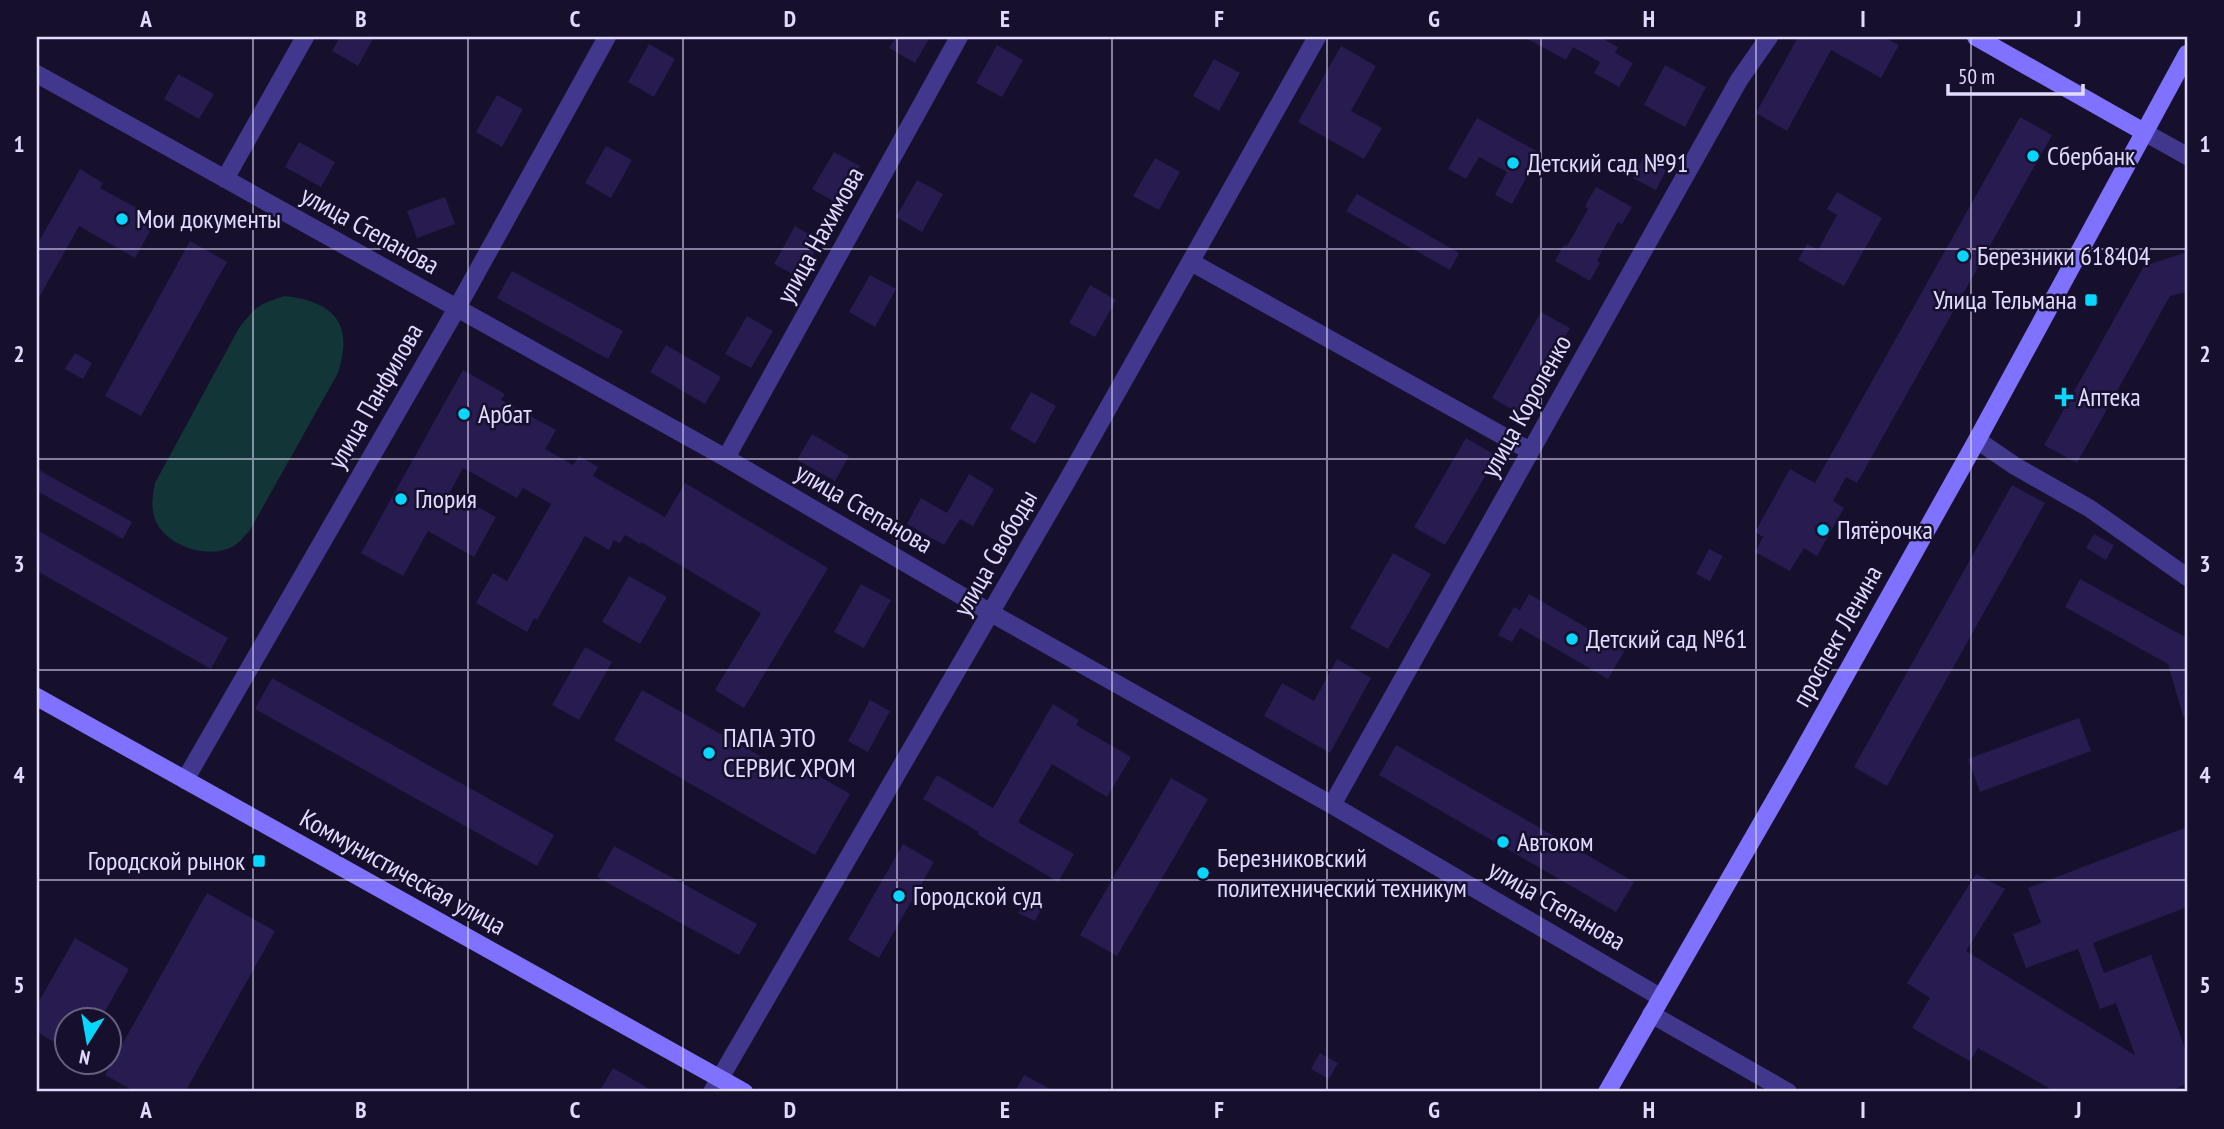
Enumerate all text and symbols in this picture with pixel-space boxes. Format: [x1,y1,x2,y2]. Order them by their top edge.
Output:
text: A [139,4,152,33]
text: B [355,4,367,33]
text: C [570,4,581,33]
text: D [784,4,796,33]
text: E [1000,4,1010,33]
text: F [1214,4,1224,33]
text: G [1428,4,1440,33]
text: H [1643,4,1655,33]
text: I [1860,4,1866,33]
text: J [2074,4,2081,33]
scale bar [1948,52,2082,96]
text: 50 m [1958,63,1995,90]
text: 1 [14,129,25,158]
text: 1 [2200,129,2211,158]
place label: Сбербанк [2047,139,2135,172]
place label: Детский сад №91 [1527,146,1689,179]
marker: Сбербанк [2025,148,2041,164]
marker: Детский сад №91 [1505,155,1521,171]
street label: улица Нахимова [769,161,871,309]
street label: улица Степанова [295,178,445,281]
place label: Мои документы [136,202,281,235]
marker: Мои документы [114,211,130,227]
place label: Березники 618404 [1977,239,2151,272]
marker: Березники 618404 [1955,248,1971,264]
place label: Улица Тельмана [1933,283,2077,316]
marker: Улица Тельмана [2083,292,2099,308]
street label: улица Панфилова [320,317,430,474]
street label: улица Короленко [1473,329,1578,483]
text: 2 [14,339,25,368]
text: 2 [2200,339,2211,368]
place label: Аптека [2078,380,2141,413]
marker: Аптека [2056,389,2072,405]
place label: Арбат [478,397,532,430]
marker: Арбат [456,406,472,422]
street label: улица Степанова [790,455,939,560]
place label: Глория [415,482,477,515]
street label: улица Свободы [945,484,1044,622]
marker: Глория [393,491,409,507]
place label: Пятёрочка [1837,513,1933,546]
marker: Пятёрочка [1815,522,1831,538]
text: 3 [14,549,25,578]
text: 3 [2200,549,2211,578]
street label: проспект Ленина [1784,559,1889,712]
place label: Детский сад №61 [1586,622,1748,655]
marker: Детский сад №61 [1564,631,1580,647]
place label: ПАПА ЭТО СЕРВИС ХРОМ [723,721,856,784]
marker: ПАПА ЭТО СЕРВИС ХРОМ [701,745,717,761]
text: 4 [14,760,25,789]
text: 4 [2200,760,2211,789]
street label: Коммунистическая улица [294,801,512,942]
place label: Автоком [1517,825,1594,858]
marker: Автоком [1495,834,1511,850]
place label: Березниковский политехнический техникум [1217,841,1467,904]
place label: Городской рынок [88,844,245,877]
street label: улица Степанова [1483,852,1632,957]
marker: Городской рынок [251,853,267,869]
marker: Березниковский политехнический техникум [1195,865,1211,881]
place label: Городской суд [913,879,1042,912]
marker: Городской суд [891,888,907,904]
text: 5 [14,970,25,999]
text: 5 [2200,970,2211,999]
north arrow [52,1006,122,1076]
text: N [77,1045,92,1070]
text: A [139,1095,152,1124]
text: B [355,1095,367,1124]
text: C [570,1095,581,1124]
text: D [784,1095,796,1124]
text: E [1000,1095,1010,1124]
text: F [1214,1095,1224,1124]
text: G [1428,1095,1440,1124]
text: H [1643,1095,1655,1124]
text: I [1860,1095,1866,1124]
text: J [2074,1095,2081,1124]

